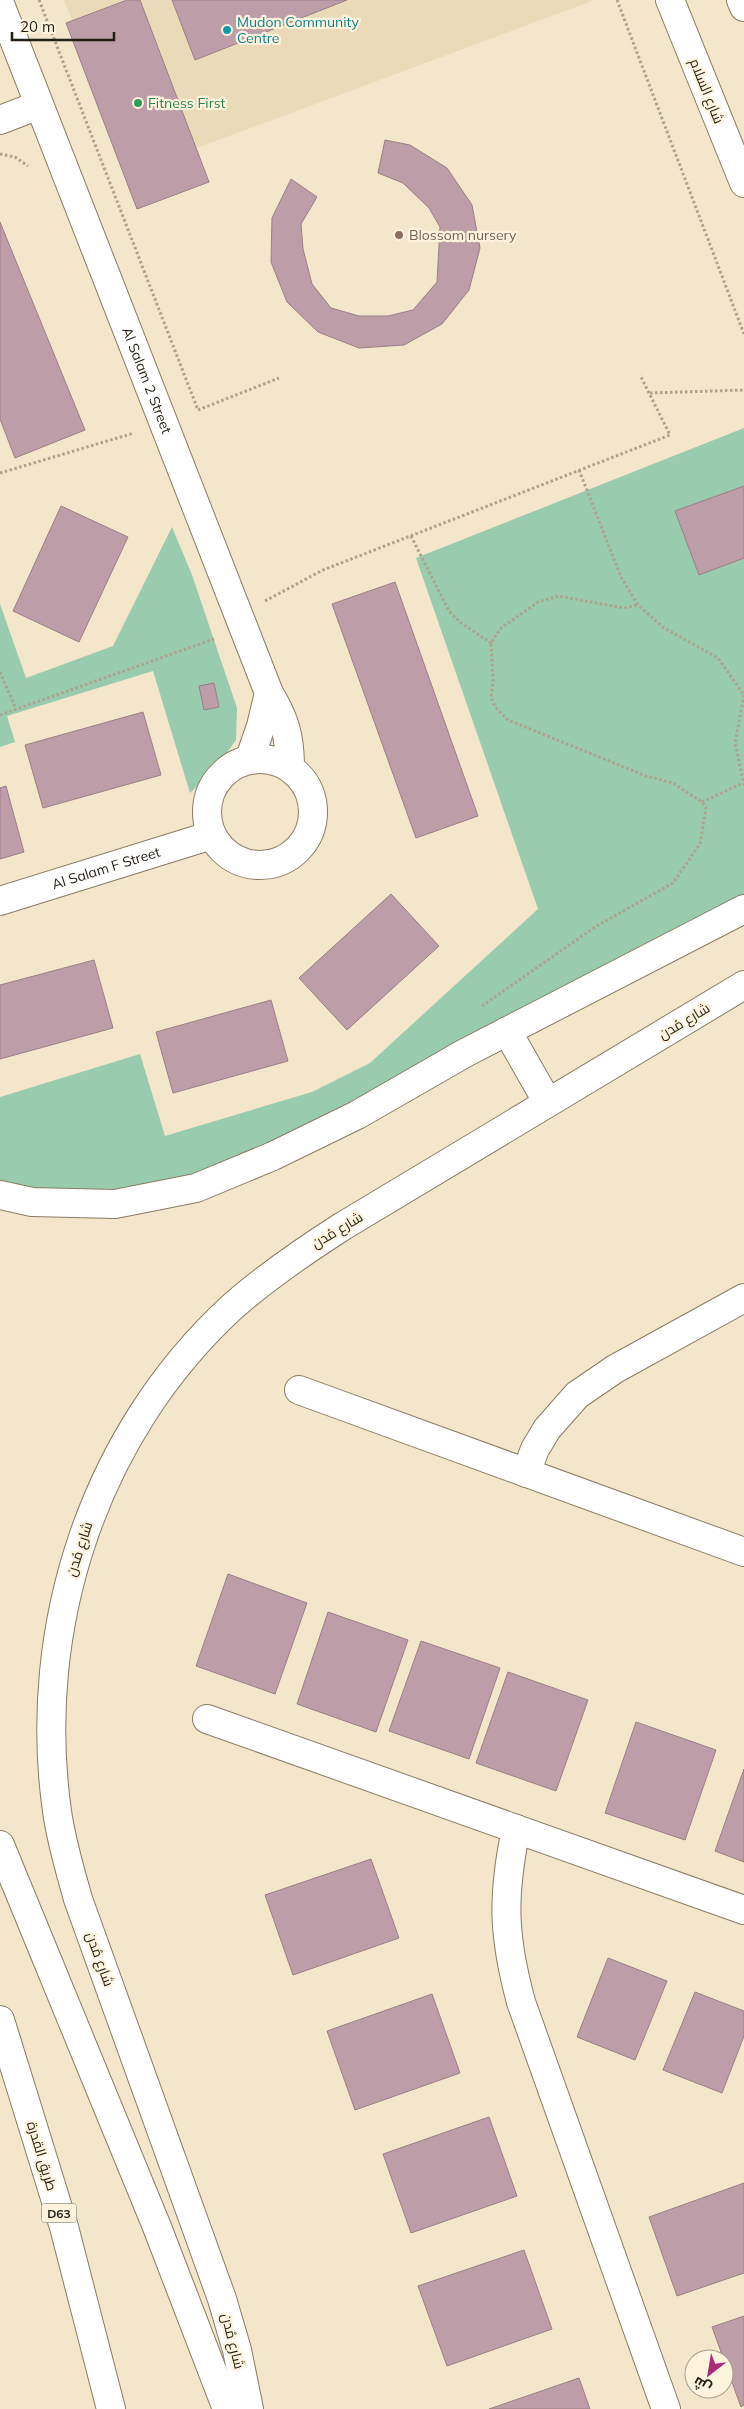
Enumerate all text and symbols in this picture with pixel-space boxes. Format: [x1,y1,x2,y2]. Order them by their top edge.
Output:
scale bar [12,10,115,42]
place label: Mudon Community Centre [237,13,360,47]
text: 20 m [20,17,55,36]
marker: Mudon Community Centre [221,24,233,36]
street label: شارع السلام [685,56,728,127]
place label: Fitness First [148,94,226,112]
marker: Fitness First [132,97,144,109]
place label: Blossom nursery [409,226,517,244]
marker: Blossom nursery [393,229,405,241]
street label: Al Salam 2 Street [118,324,176,436]
street label: Al Salam F Street [50,843,162,893]
street label: شارع مُدن [655,999,713,1043]
street label: شارع مُدن [308,1208,366,1252]
street label: شارع مُدن [62,1519,96,1579]
street label: شارع مُدن [82,1929,118,1989]
street label: طريق القدرة [23,2119,61,2193]
road number: D63 [42,2204,76,2222]
street label: شارع مُدن [217,2311,249,2371]
north arrow [684,2349,734,2399]
text: ش [690,2373,715,2397]

